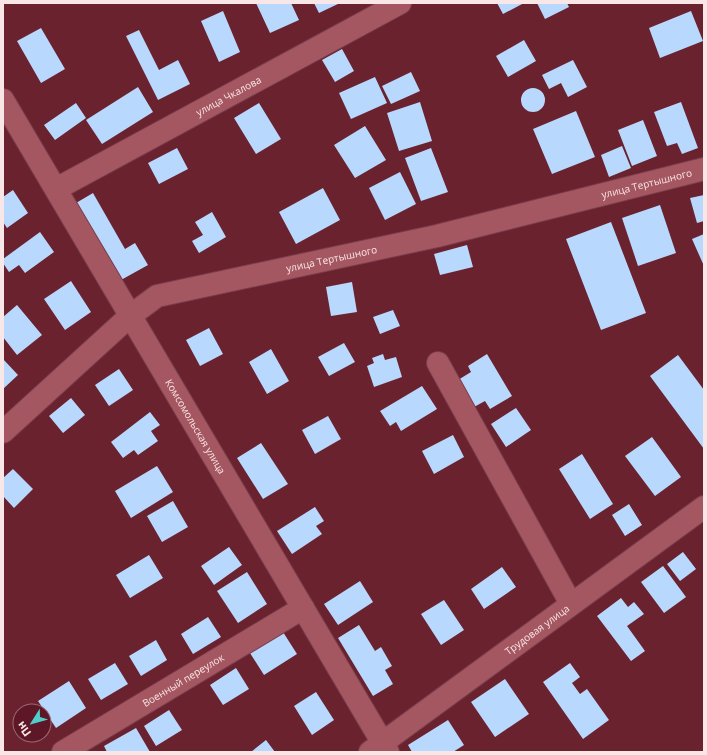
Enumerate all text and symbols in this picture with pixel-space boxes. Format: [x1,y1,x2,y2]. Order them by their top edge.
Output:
street label: улица Чкалова [193,72,264,119]
street label: улица Тертышного [600,165,693,202]
street label: улица Тертышного [285,242,378,275]
street label: Комсомольская улица [162,376,229,476]
street label: Трудовая улица [502,601,572,658]
street label: Военный переулок [140,650,227,710]
north arrow [12,703,52,743]
text: Пн [13,719,34,740]

